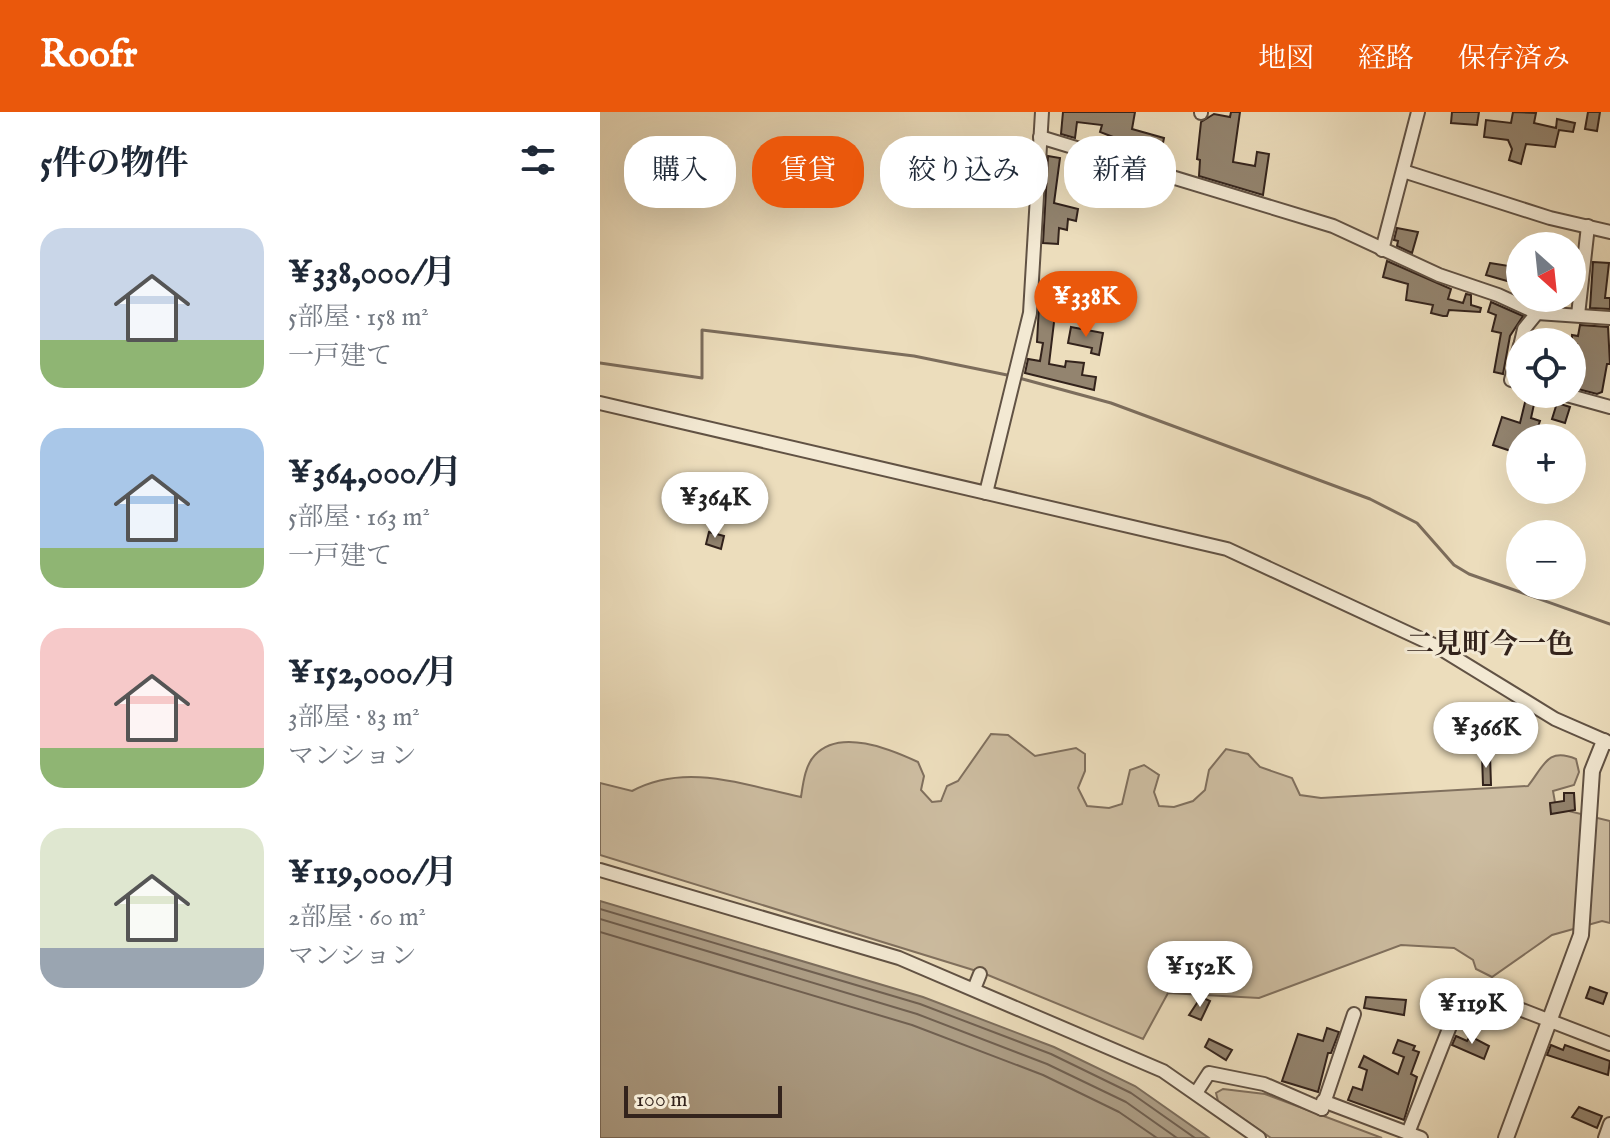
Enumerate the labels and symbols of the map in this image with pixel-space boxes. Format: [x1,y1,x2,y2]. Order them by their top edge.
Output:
north arrow [1506,232,1586,312]
pin: ¥338K [1030,271,1142,339]
pin: ¥364K [659,472,771,540]
district label: 二見町今一色 [1406,628,1574,663]
pin: ¥366K [1430,702,1542,770]
pin: ¥152K [1144,941,1256,1009]
pin: ¥119K [1416,978,1528,1046]
scale bar [624,1082,782,1118]

